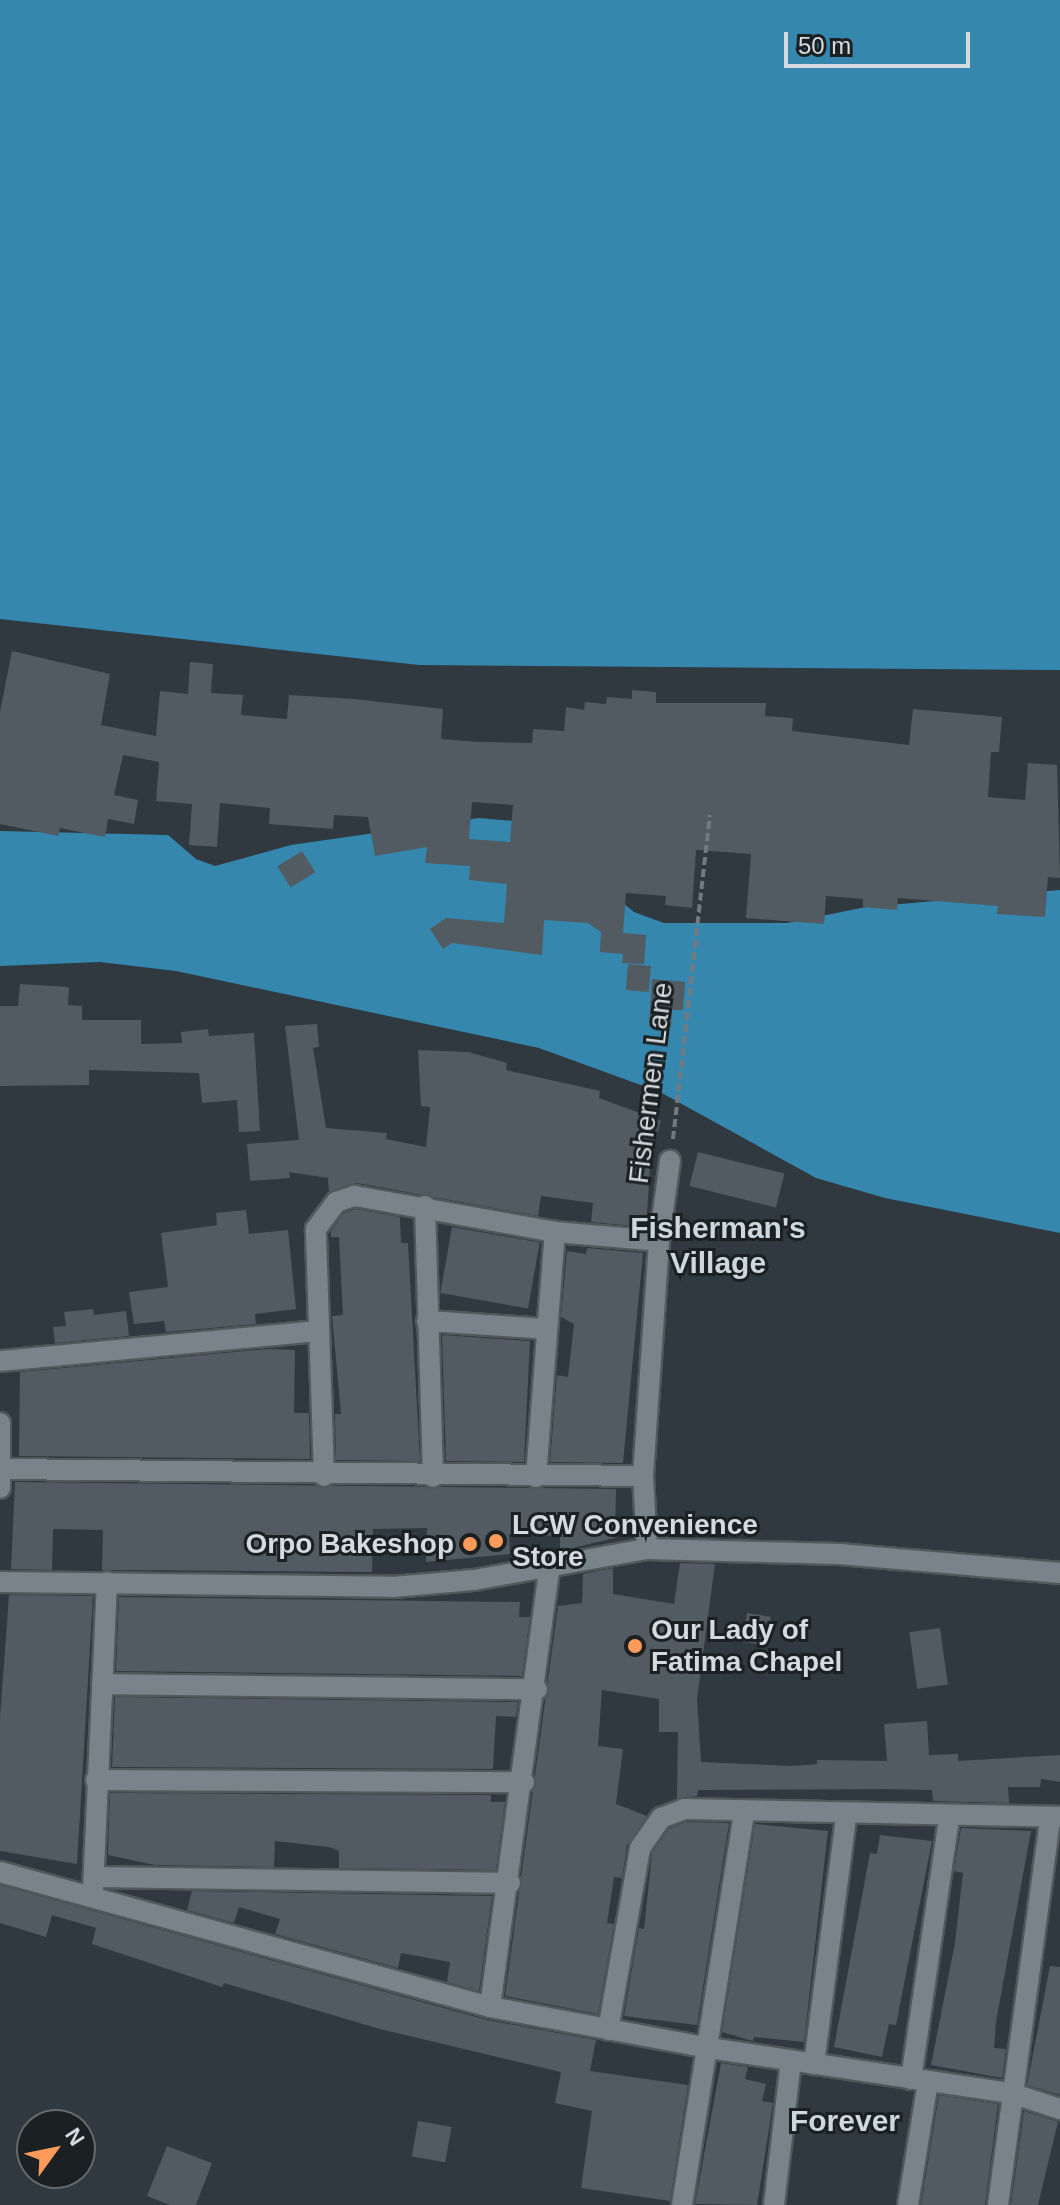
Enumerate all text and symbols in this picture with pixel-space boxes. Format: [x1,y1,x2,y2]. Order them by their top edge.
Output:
scale bar [788,16,974,66]
text: 50 m [798,32,851,59]
street label: Fishermen Lane [622,981,680,1185]
district label: Fisherman's Village [630,1210,806,1280]
place label: LCW Convenience Store [512,1508,758,1574]
place label: Orpo Bakeshop [246,1527,454,1561]
marker: LCW Convenience Store [487,1532,505,1550]
marker: Orpo Bakeshop [461,1535,479,1553]
place label: Our Lady of Fatima Chapel [651,1613,842,1679]
marker: Our Lady of Fatima Chapel [626,1637,644,1655]
district label: Forever [790,2103,900,2139]
north arrow [16,2109,96,2189]
text: N [60,2123,90,2150]

